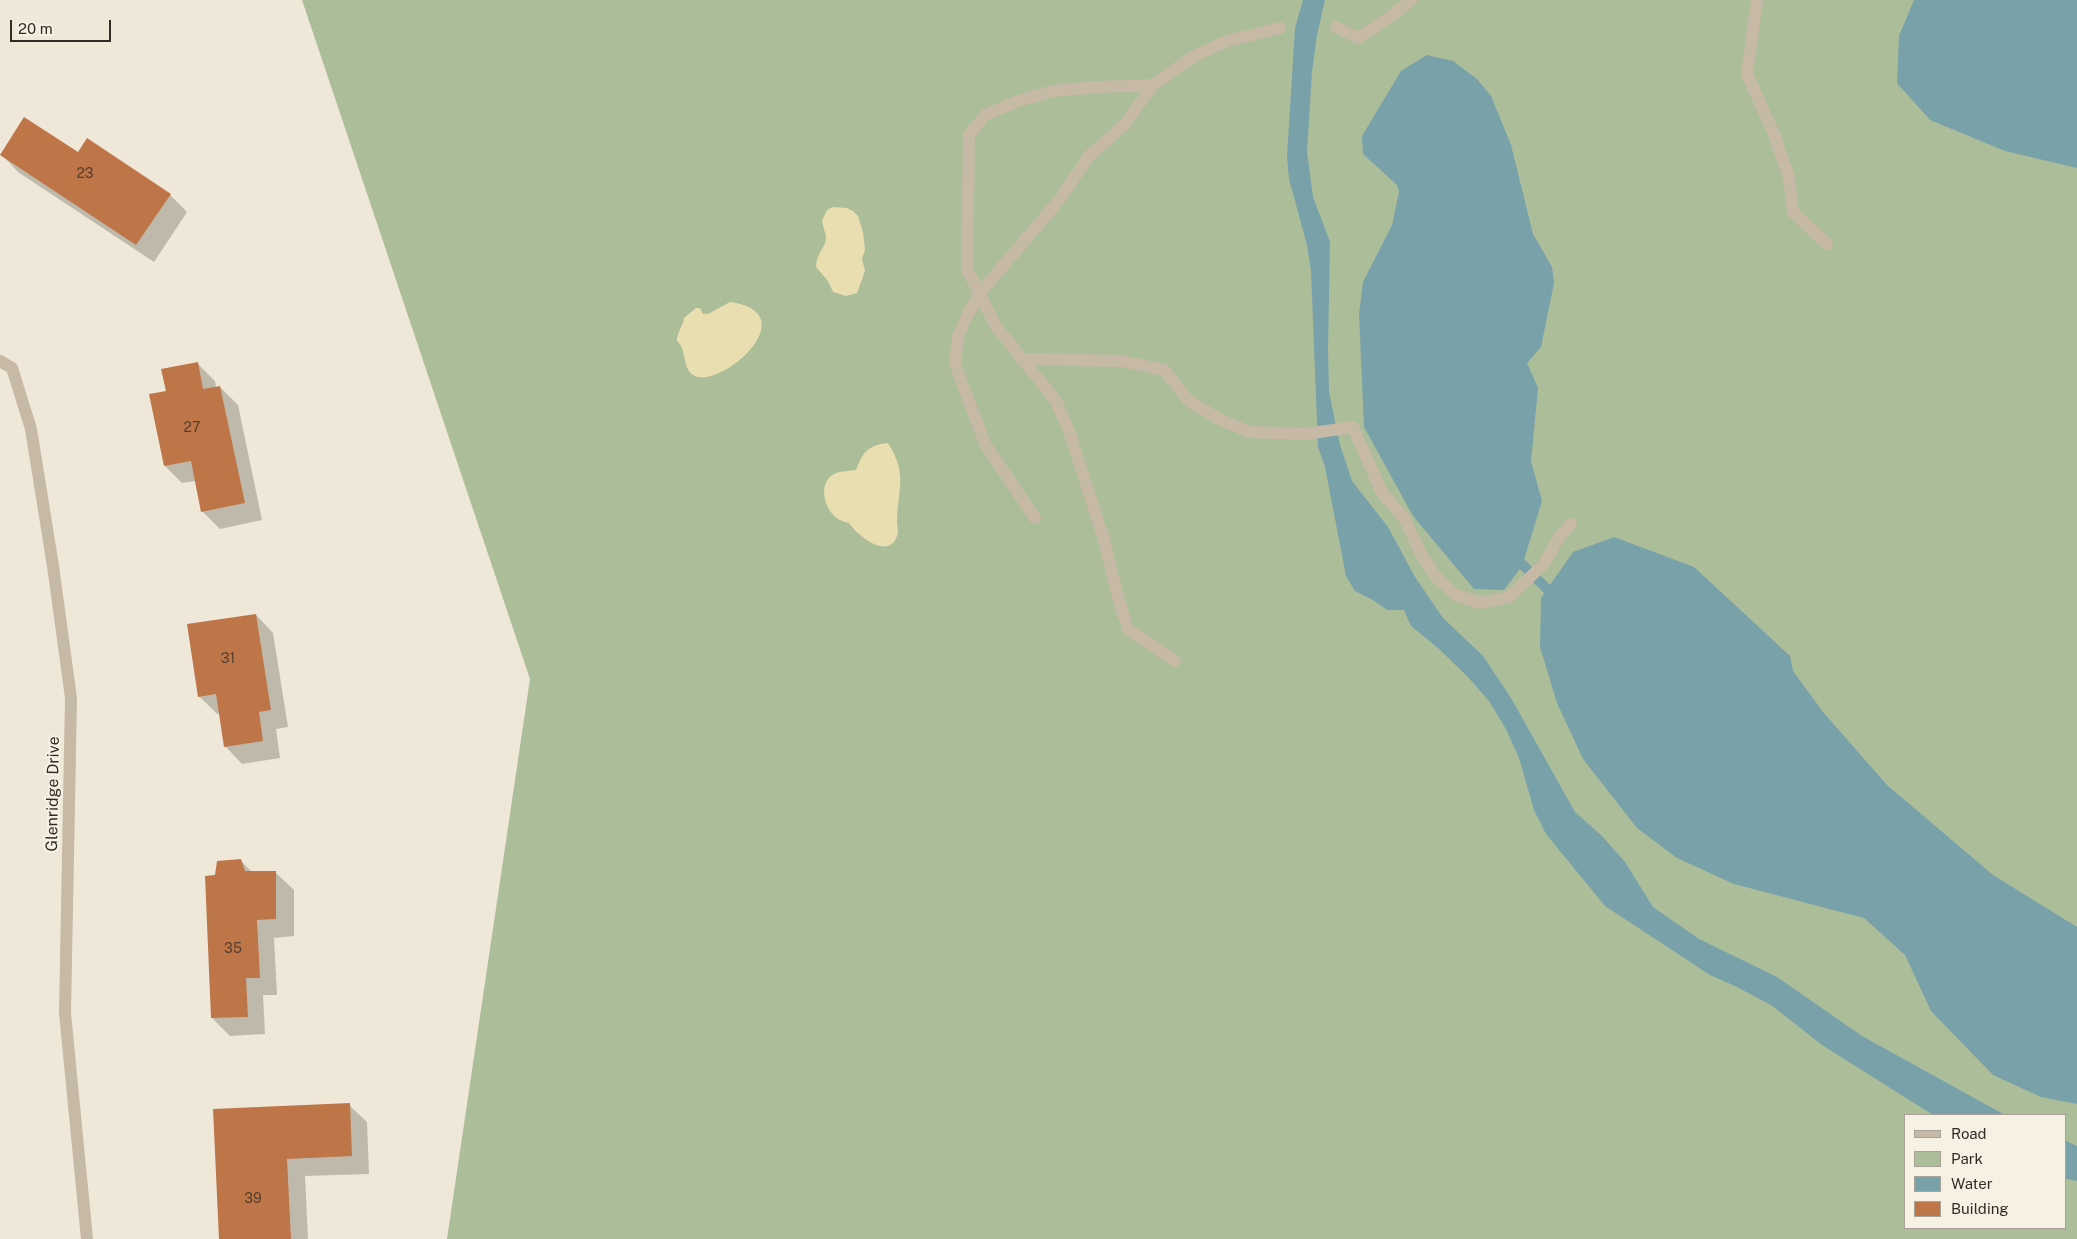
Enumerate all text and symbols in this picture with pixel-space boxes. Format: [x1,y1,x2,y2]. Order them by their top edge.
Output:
scale bar [12,10,114,42]
text: 20 m [18,20,53,37]
house number: 23 [76,166,94,182]
house number: 27 [184,420,200,436]
house number: 31 [221,651,235,667]
street label: Glenridge Drive [42,736,64,852]
house number: 35 [224,941,242,957]
legend [1904,1114,2067,1229]
text: Road [1951,1125,1987,1142]
text: Park [1951,1150,1983,1167]
text: Water [1951,1175,1993,1192]
house number: 39 [244,1191,262,1207]
text: Building [1951,1200,2009,1217]

